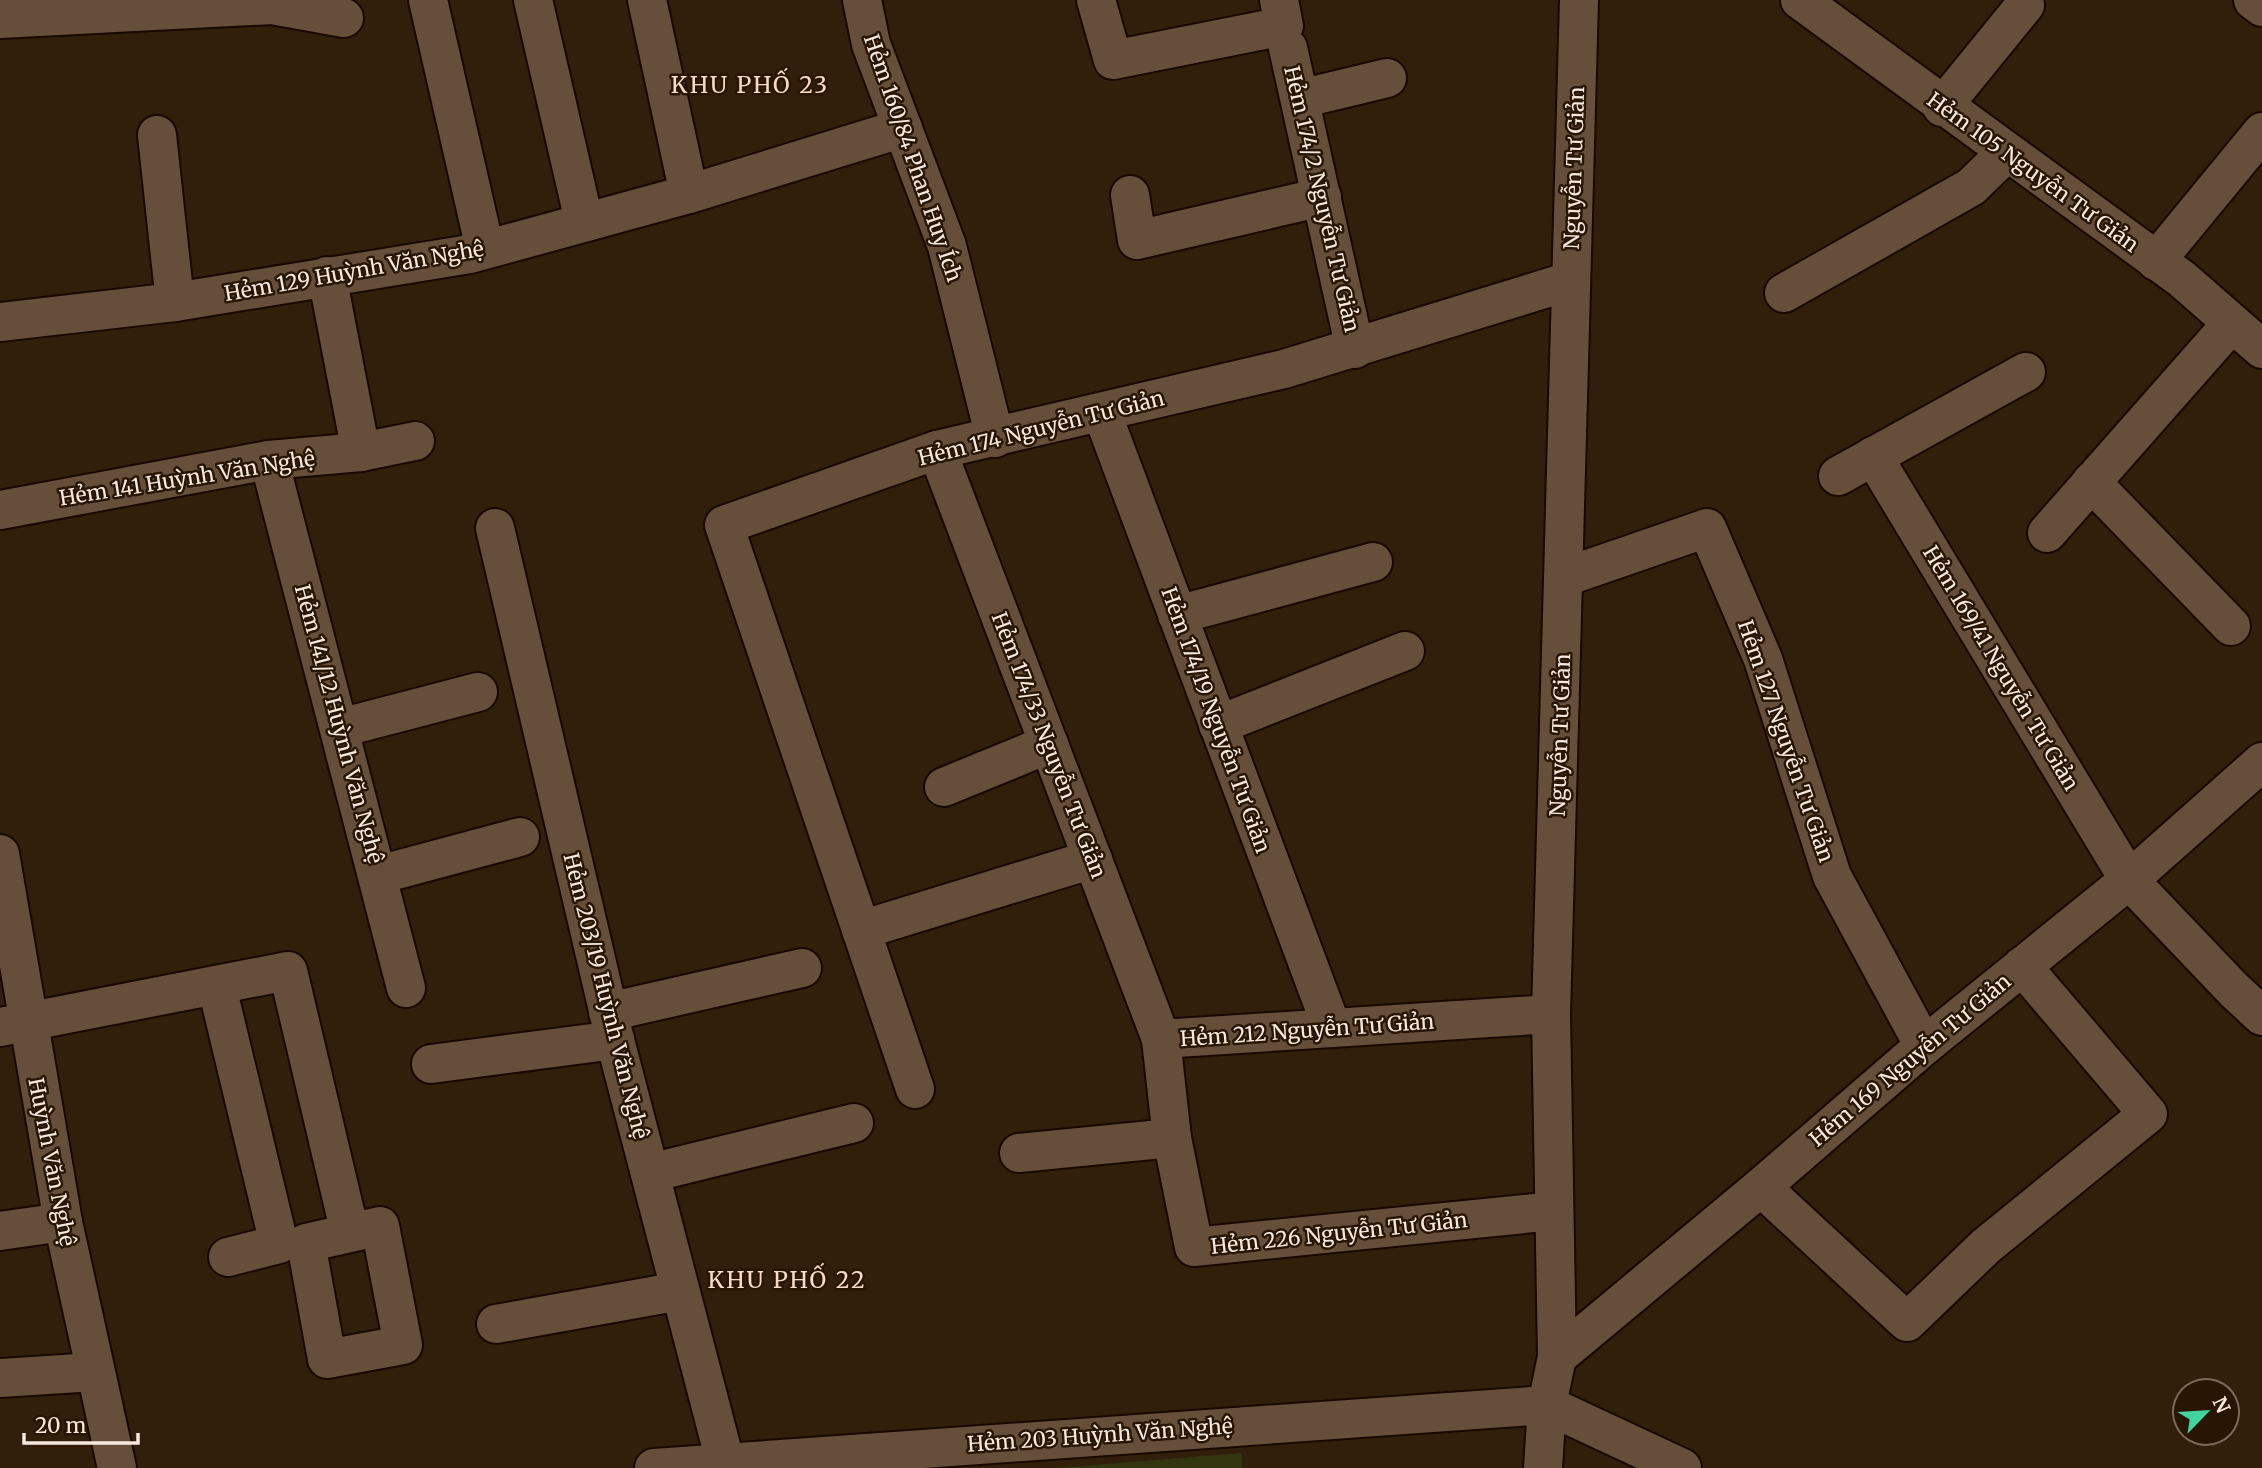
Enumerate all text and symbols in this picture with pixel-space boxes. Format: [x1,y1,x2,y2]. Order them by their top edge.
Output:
street label: Hẻm 160/84 Phan Huy Ích [858,30,969,285]
street label: Hẻm 174/2 Nguyễn Tư Giản [1278,63,1367,335]
district label: KHU PHỐ 23 [671,67,829,99]
street label: Hẻm 105 Nguyễn Tư Giản [1922,85,2145,258]
street label: Nguyễn Tư Giản [1557,86,1590,250]
street label: Hẻm 129 Huỳnh Văn Nghệ [222,235,486,307]
street label: Hẻm 174 Nguyễn Tư Giản [915,383,1167,472]
street label: Hẻm 141 Huỳnh Văn Nghệ [57,444,317,512]
street label: Hẻm 169/41 Nguyễn Tư Giản [1917,540,2086,795]
street label: Hẻm 141/12 Huỳnh Văn Nghệ [289,582,389,866]
street label: Hẻm 174/19 Nguyễn Tư Giản [1155,583,1278,857]
street label: Hẻm 174/33 Nguyễn Tư Giản [986,608,1113,882]
street label: Hẻm 127 Nguyễn Tư Giản [1732,616,1841,866]
street label: Nguyễn Tư Giản [1543,653,1576,817]
street label: Hẻm 203/19 Huỳnh Văn Nghệ [557,850,655,1142]
street label: Hẻm 169 Nguyễn Tư Giản [1803,967,2016,1152]
street label: Hẻm 212 Nguyễn Tư Giản [1179,1007,1435,1052]
street label: Huỳnh Văn Nghệ [22,1075,82,1249]
street label: Hẻm 226 Nguyễn Tư Giản [1209,1205,1469,1260]
district label: KHU PHỐ 22 [707,1262,867,1294]
north arrow [2171,1377,2241,1447]
text: N [2207,1393,2235,1417]
scale bar [24,1402,138,1446]
text: 20 m [35,1412,87,1439]
street label: Hẻm 203 Huỳnh Văn Nghệ [966,1412,1234,1458]

